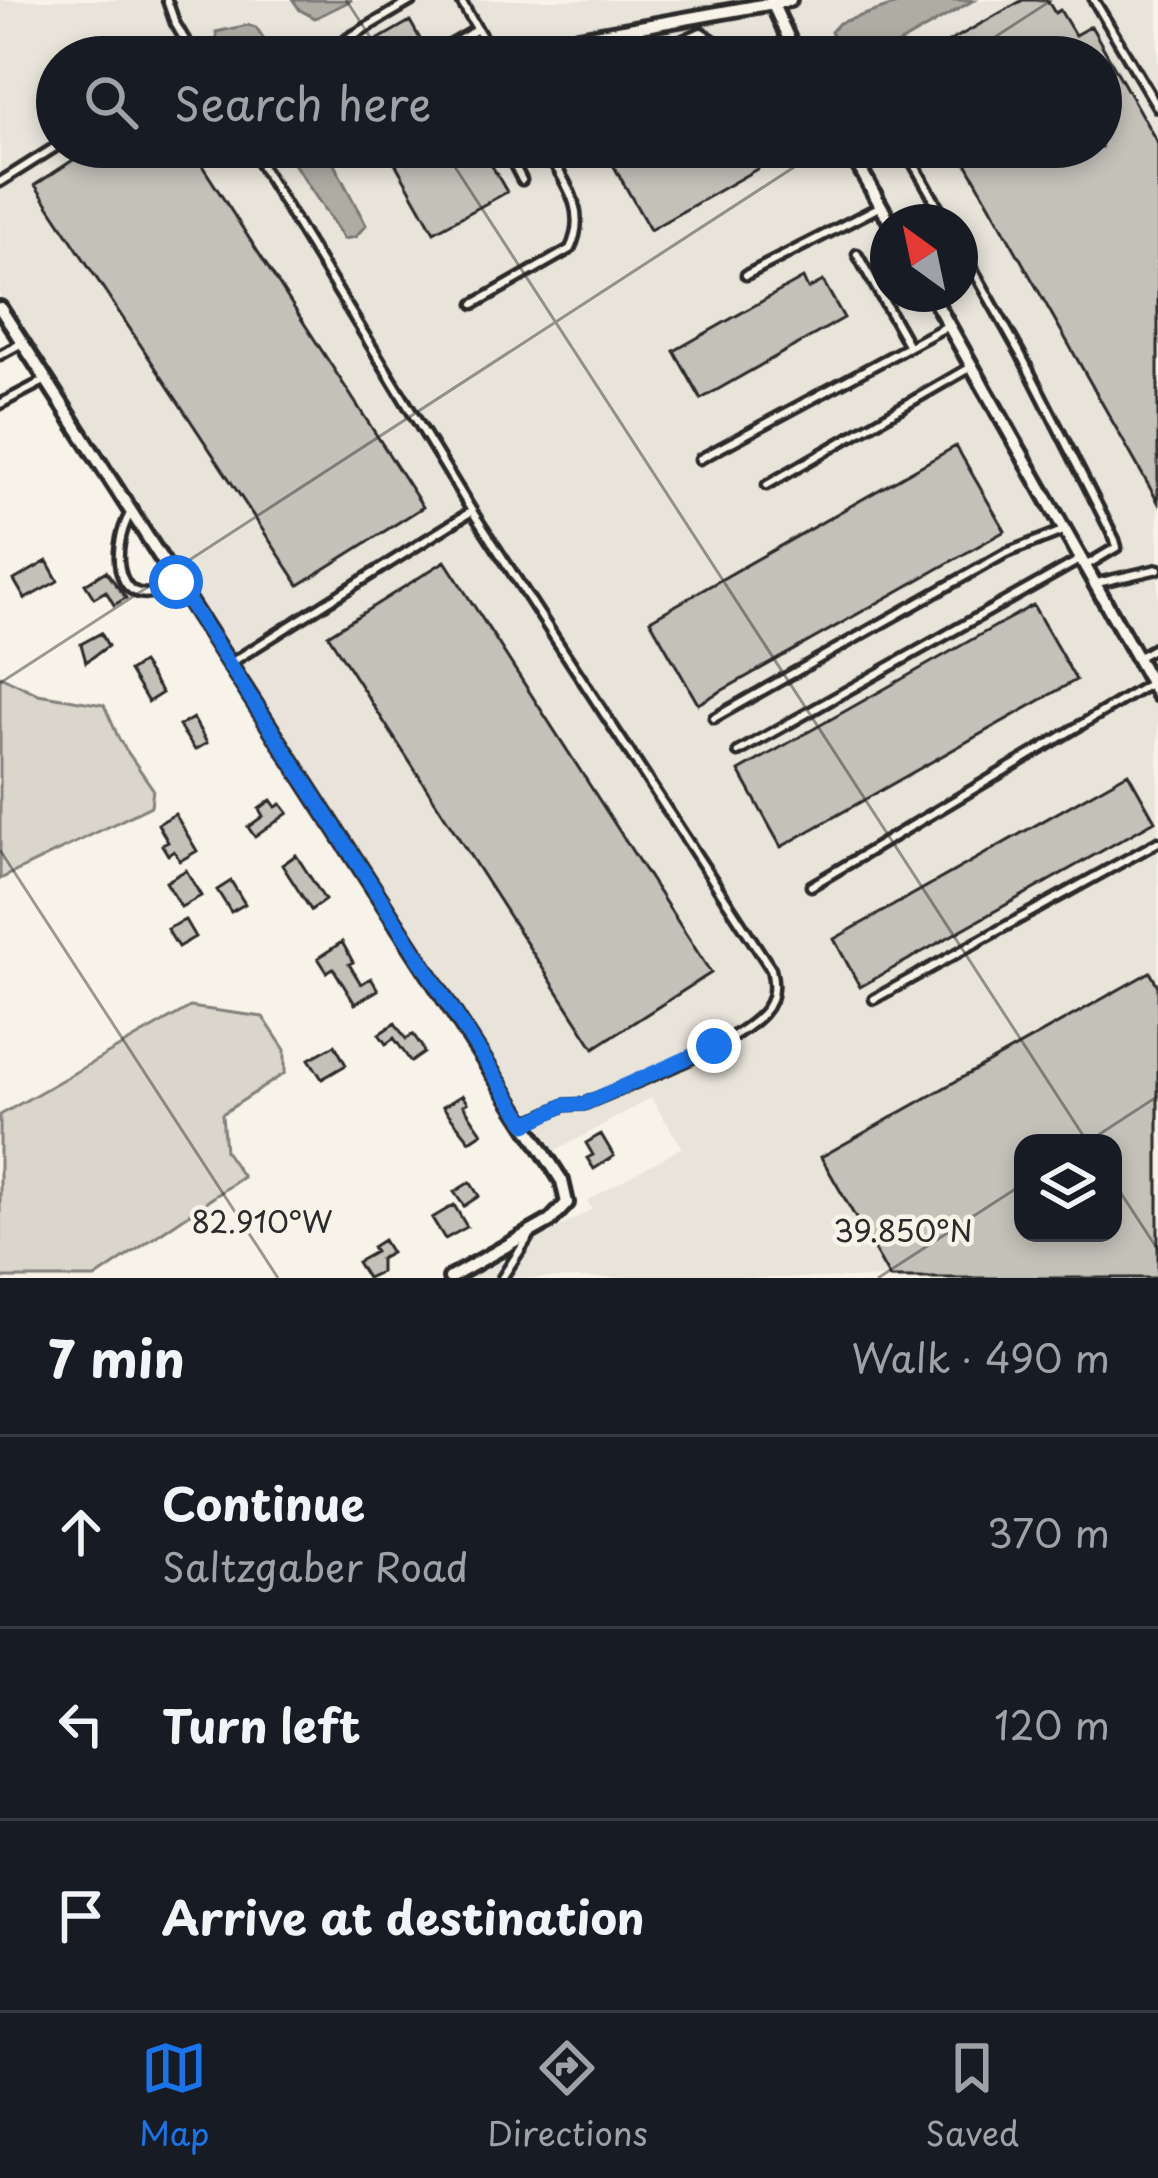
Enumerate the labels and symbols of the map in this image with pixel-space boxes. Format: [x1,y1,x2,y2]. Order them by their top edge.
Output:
north arrow [870,204,978,312]
route start [149,555,203,609]
route end [687,1019,741,1073]
text: 82.910°W [191,1198,333,1243]
text: 39.850°N [833,1207,973,1252]

